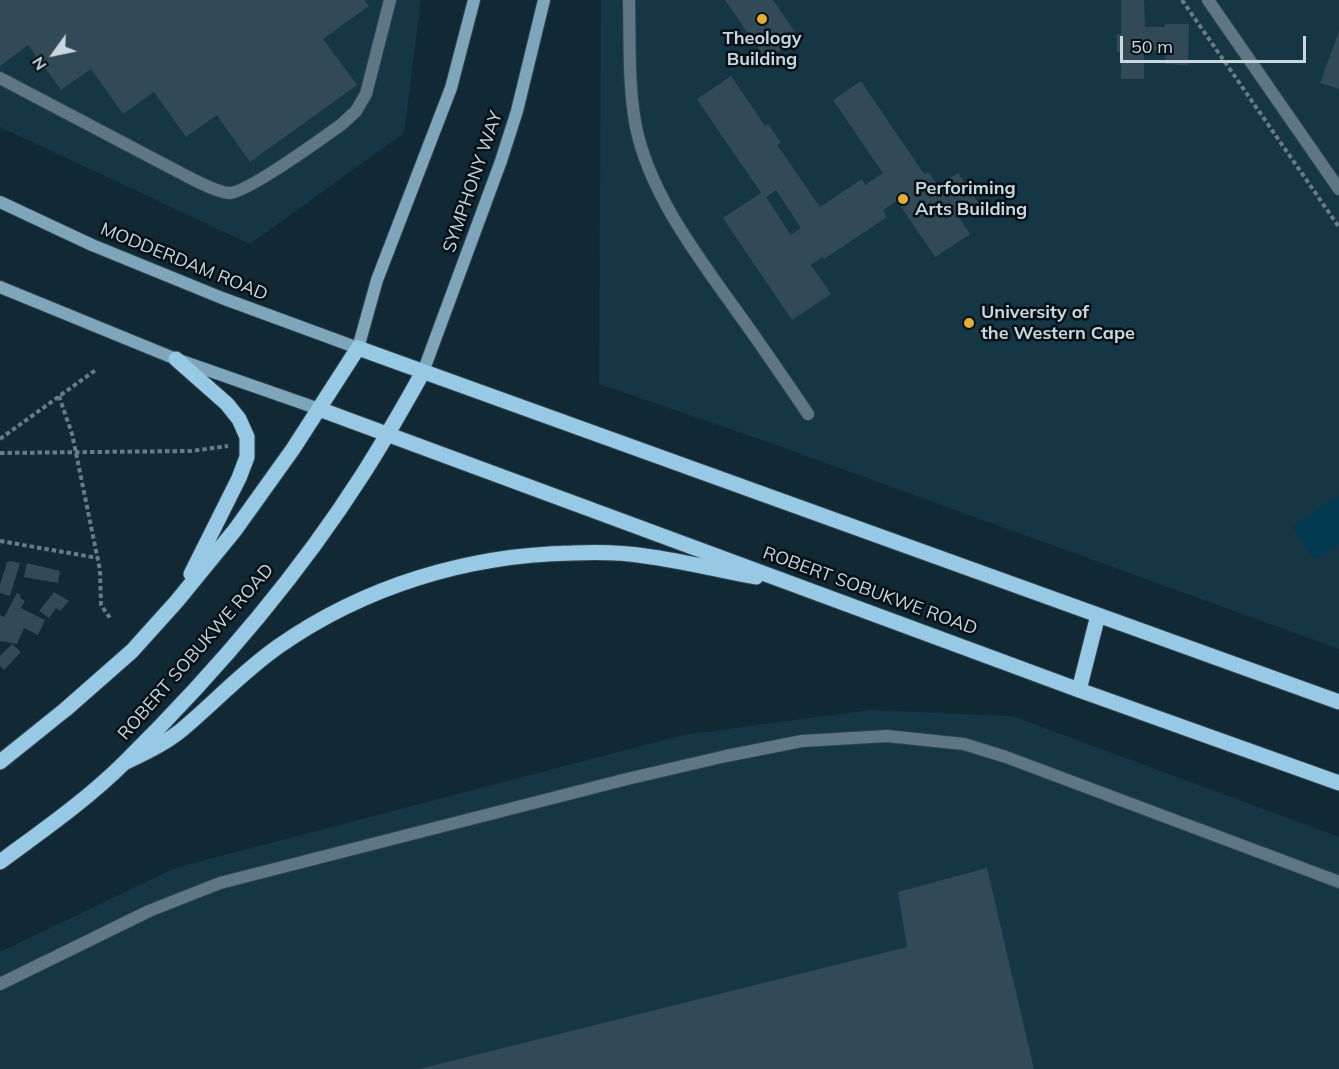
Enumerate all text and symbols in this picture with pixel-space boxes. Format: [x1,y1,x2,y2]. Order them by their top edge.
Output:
marker: Theology Building [755,12,769,26]
north arrow [24,24,84,84]
scale bar [1123,24,1309,62]
place label: Theology Building [723,28,801,70]
text: 50 m [1131,35,1173,58]
text: N [27,53,51,74]
street label: SYMPHONY WAY [439,109,507,255]
place label: Perforiming Arts Building [915,178,1027,220]
marker: Perforiming Arts Building [896,192,910,206]
street label: MODDERDAM ROAD [97,219,271,305]
place label: University of the Western Cape [981,302,1135,344]
marker: University of the Western Cape [962,316,976,330]
street label: ROBERT SOBUKWE ROAD [760,542,980,640]
street label: ROBERT SOBUKWE ROAD [114,559,278,745]

